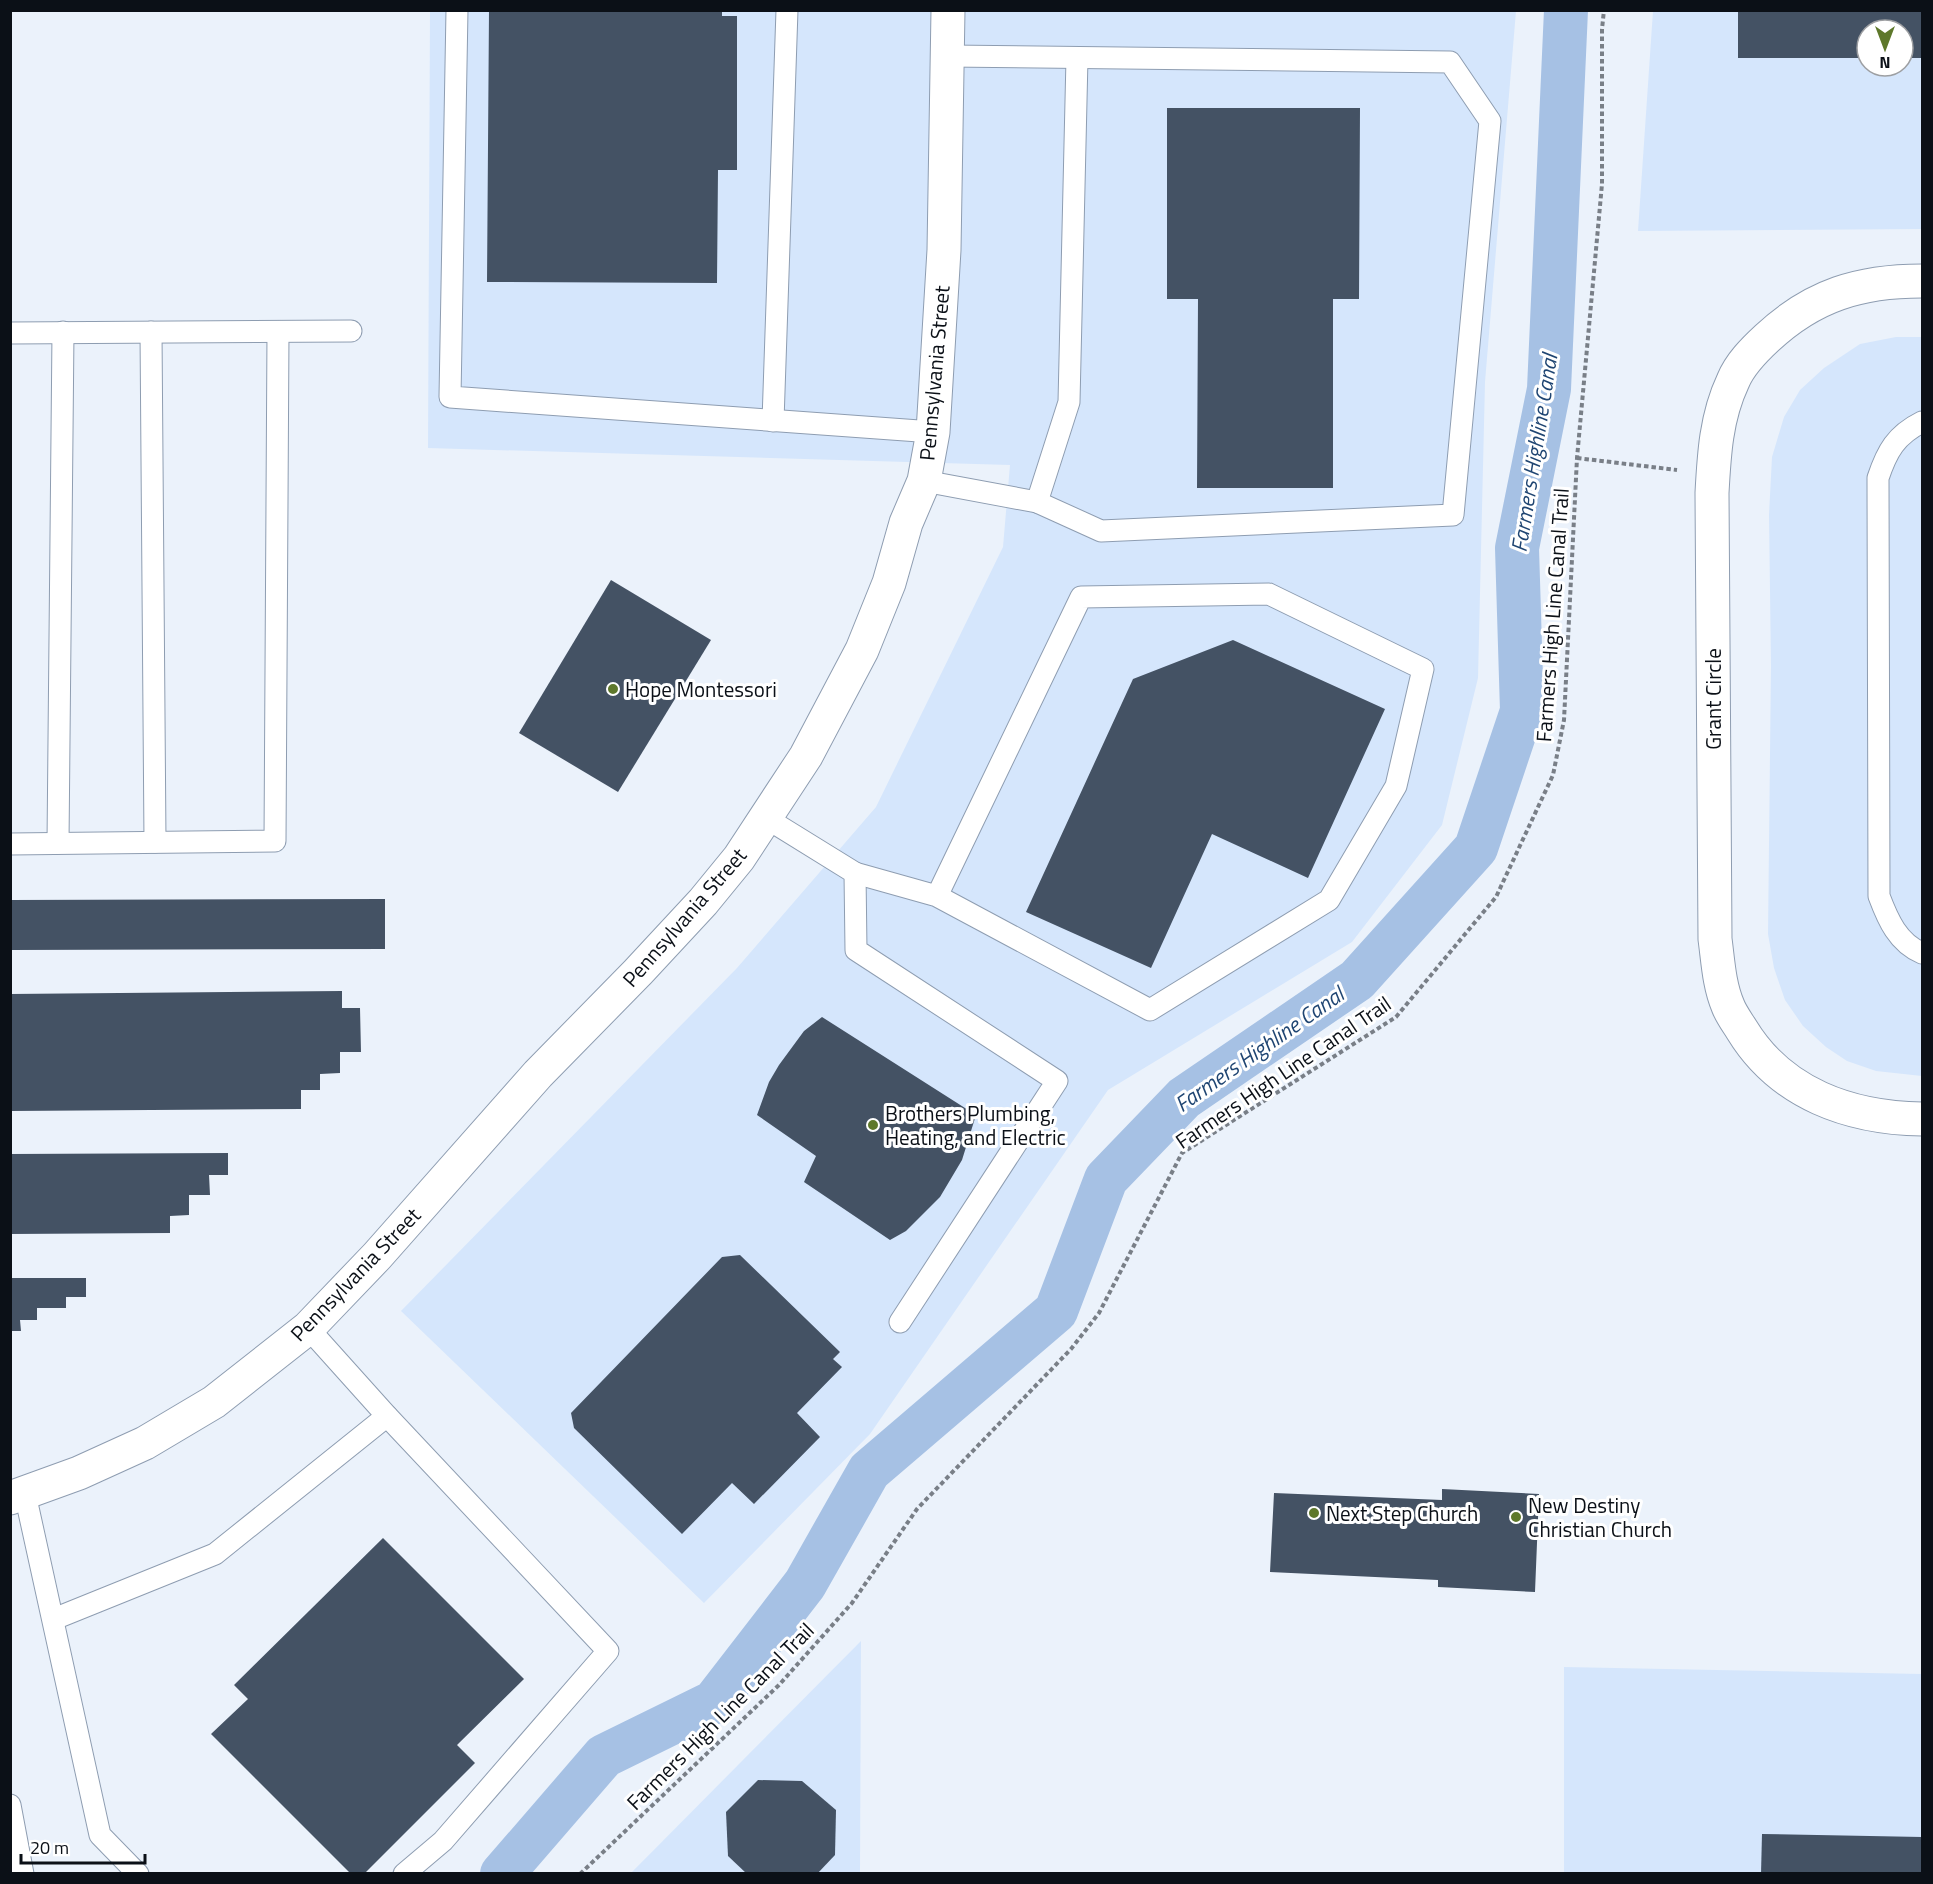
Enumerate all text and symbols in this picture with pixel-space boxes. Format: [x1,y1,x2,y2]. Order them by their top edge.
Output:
north arrow [1855,18,1915,78]
text: N [1879,51,1891,75]
street label: Pennsylvania Street [910,283,958,462]
water label: Farmers Highline Canal [1502,349,1567,554]
street label: Farmers High Line Canal Trail [1527,487,1577,743]
street label: Grant Circle [1697,648,1729,750]
place label: Hope Montessori [625,673,777,705]
marker: Hope Montessori [606,682,620,696]
street label: Pennsylvania Street [614,840,754,994]
water label: Farmers Highline Canal [1167,976,1353,1120]
street label: Farmers High Line Canal Trail [1169,988,1397,1156]
place label: Brothers Plumbing, Heating, and Electric [885,1097,1066,1153]
marker: Brothers Plumbing, Heating, and Electric [866,1118,880,1132]
street label: Pennsylvania Street [282,1199,428,1348]
place label: New Destiny Christian Church [1528,1489,1672,1545]
place label: Next Step Church [1326,1497,1478,1529]
marker: Next Step Church [1307,1506,1321,1520]
marker: New Destiny Christian Church [1509,1510,1523,1524]
street label: Farmers High Line Canal Trail [619,1615,821,1817]
scale bar [21,1827,146,1865]
text: 20 m [30,1834,69,1861]

